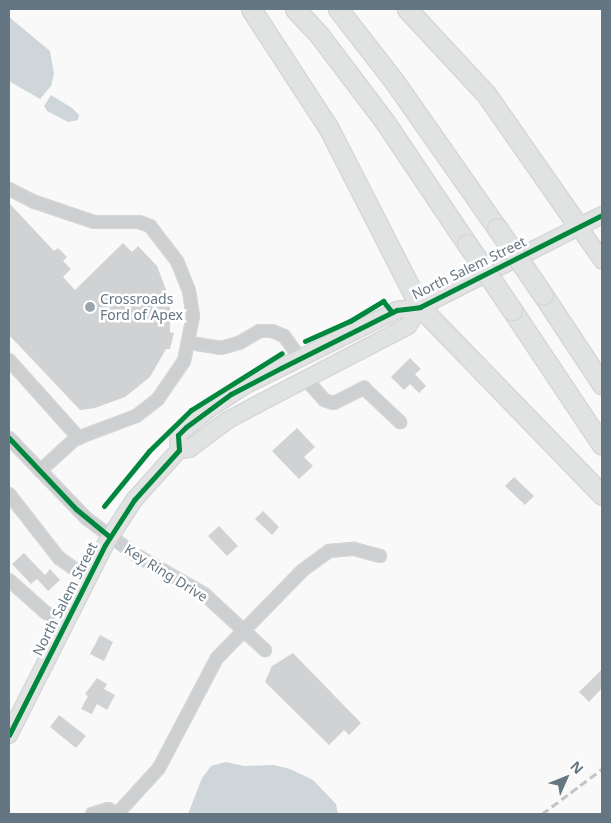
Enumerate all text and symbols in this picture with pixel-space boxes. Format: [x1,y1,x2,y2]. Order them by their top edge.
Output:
street label: North Salem Street [409,233,529,303]
place label: Crossroads Ford of Apex [100,291,183,324]
marker: Crossroads Ford of Apex [84,301,96,313]
street label: North Salem Street [29,539,101,659]
street label: Key Ring Drive [121,541,211,605]
north arrow [541,753,591,803]
text: N [566,757,588,778]

